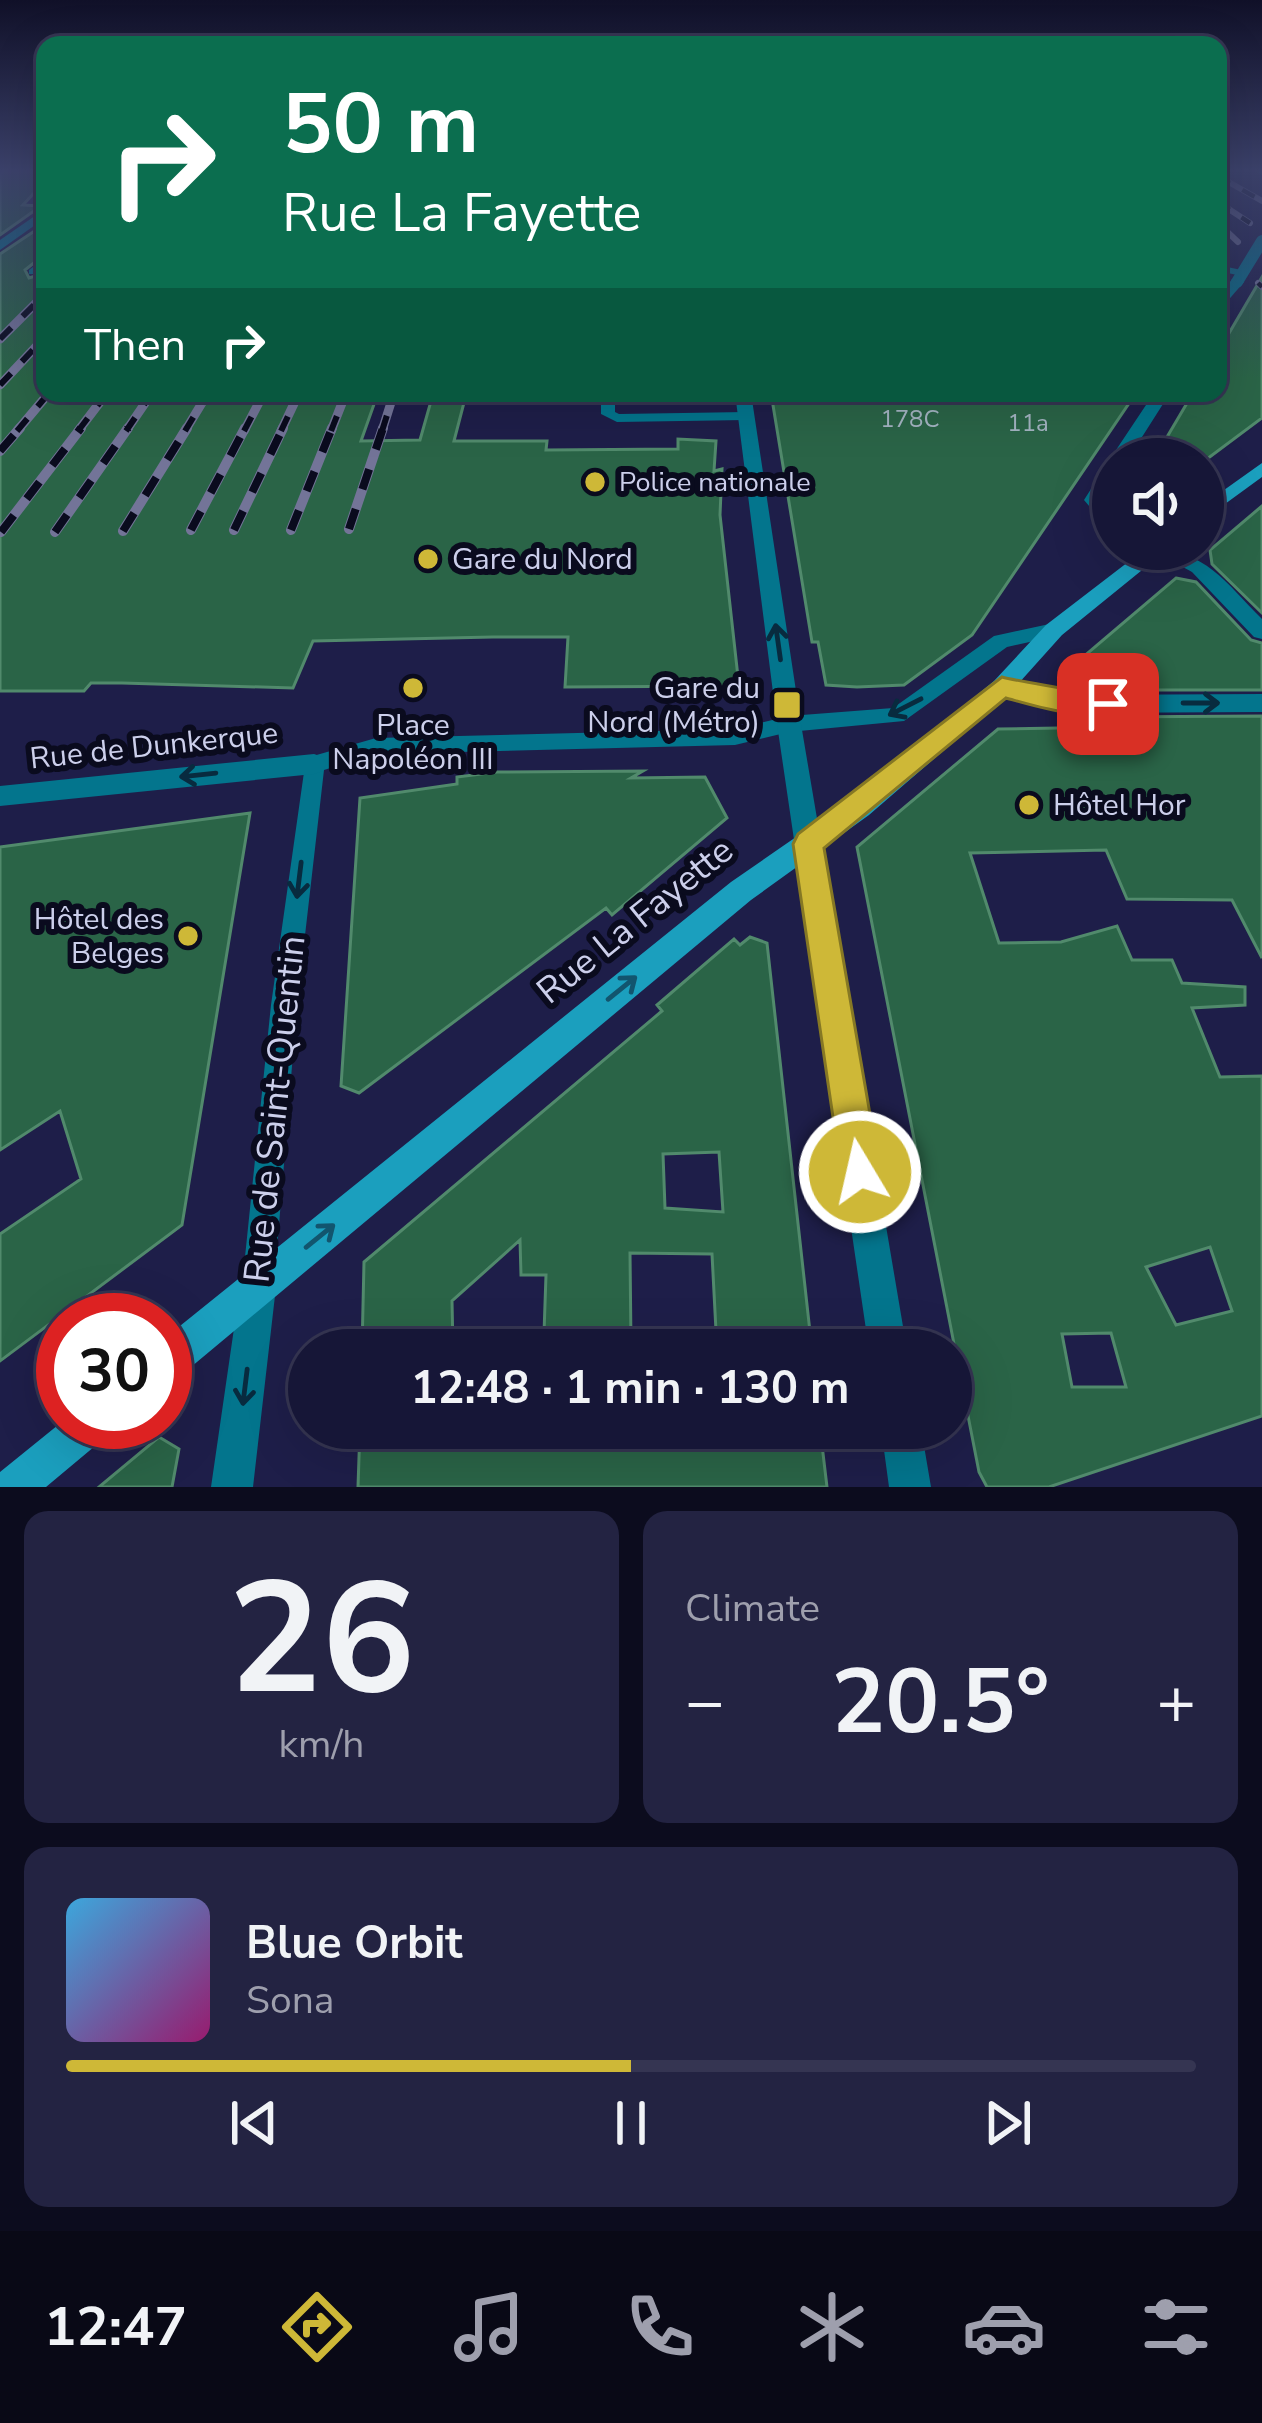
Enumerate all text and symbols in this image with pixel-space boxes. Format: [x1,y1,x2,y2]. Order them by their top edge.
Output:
text: 50 m [282,67,479,182]
icon: right [84,84,240,240]
text: Rue La Fayette [282,176,641,250]
icon: right [210,312,276,378]
text: Then [84,315,186,376]
house number: 178C [880,403,940,435]
house number: 11a [1007,407,1049,439]
map controls [1092,438,1224,570]
button: sound [1092,438,1224,570]
place label: Police nationale [619,464,811,501]
marker: Police nationale [582,469,608,495]
place label: Gare du Nord [452,539,633,580]
marker: Gare du Nord [415,546,441,572]
one-way arrow [767,623,789,662]
pin [1057,653,1159,755]
place label: Gare du Nord (Métro) [587,668,760,743]
icon: arrive [1075,671,1141,737]
marker: Place Napoléon III [400,675,426,701]
marker: Gare du Nord (Métro) [771,689,803,721]
one-way arrow [1181,692,1220,714]
one-way arrow [888,697,924,720]
place label: Place Napoléon III [332,705,494,780]
street label: Rue de Dunkerque [28,713,280,779]
one-way arrow [179,764,218,786]
place label: Hôtel Hor [1053,785,1186,826]
marker: Hôtel Hor [1016,792,1042,818]
street label: Rue La Fayette [526,827,744,1015]
one-way arrow [288,859,310,898]
place label: Hôtel des Belges [34,899,164,974]
marker: Hôtel des Belges [175,923,201,949]
street label: Rue de Saint-Quentin [232,933,318,1285]
one-way arrow [606,975,637,1003]
position arrow [797,1109,923,1235]
one-way arrow [304,1223,336,1249]
speed limit sign: 30 [36,1293,192,1449]
text: 12:48 · 1 min · 130 m [410,1358,850,1419]
one-way arrow [233,1367,255,1406]
text: 26 [228,1533,415,1746]
text: Climate [685,1582,820,1635]
text: 20.5° [831,1641,1050,1764]
text: − [685,1657,725,1747]
text: + [1156,1657,1196,1747]
text: km/h [279,1718,364,1771]
text: Blue Orbit [246,1913,463,1974]
text: Sona [246,1974,335,2027]
icon: previous [221,2090,287,2156]
icon: pause [598,2090,664,2156]
icon: next [975,2090,1041,2156]
icon: directions [275,2285,359,2369]
icon: music [447,2285,531,2369]
icon: phone [618,2285,702,2369]
icon: climate [790,2285,874,2369]
icon: car [962,2285,1046,2369]
icon: filters [1134,2285,1218,2369]
text: 12:47 [44,2290,187,2364]

